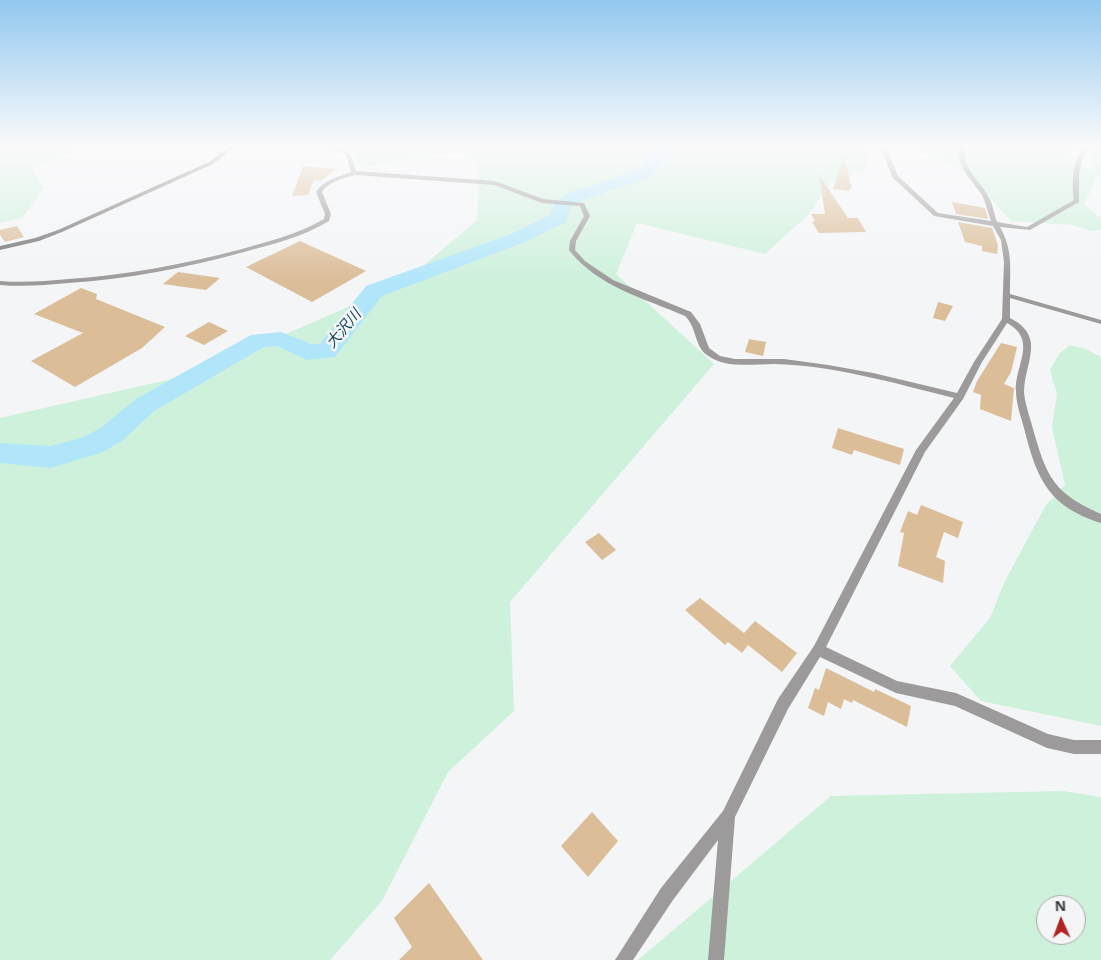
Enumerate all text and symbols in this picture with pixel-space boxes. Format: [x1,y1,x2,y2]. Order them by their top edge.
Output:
water label: 大沢川 [323,306,365,352]
north arrow [1036,895,1086,945]
text: N [1054,896,1067,915]

